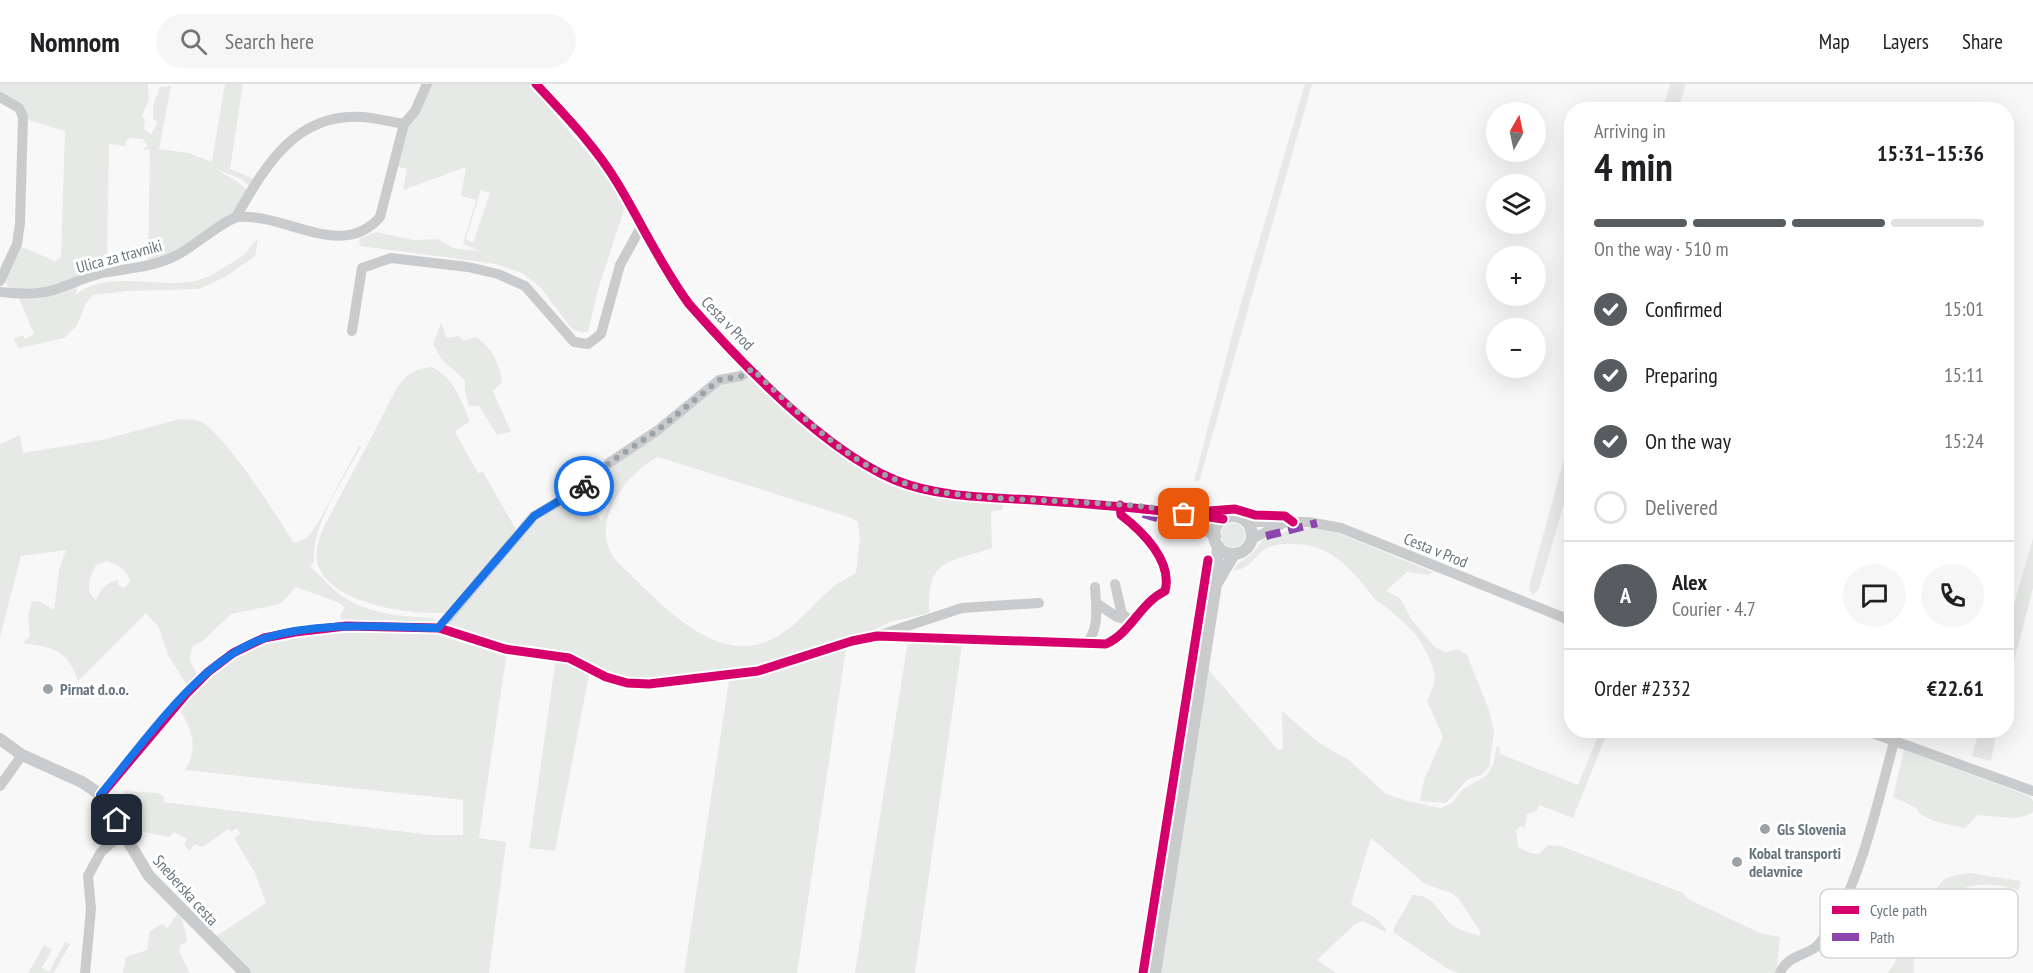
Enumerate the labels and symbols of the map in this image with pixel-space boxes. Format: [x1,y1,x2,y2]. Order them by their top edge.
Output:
north arrow [1486,102,1546,162]
street label: Ulica za travniki [74,235,164,277]
street label: Cesta v Prod [697,292,759,354]
courier [554,456,614,516]
pin [1158,488,1209,539]
street label: Cesta v Prod [1401,528,1471,572]
place label: Pirnat d.o.o. [60,679,129,699]
marker: Pirnat d.o.o. [41,682,55,696]
pin [91,794,142,845]
place label: Gls Slovenia [1777,819,1847,839]
marker: Gls Slovenia [1758,822,1772,836]
place label: Kobal transporti delavnice [1749,843,1841,881]
street label: Sneberska cesta [149,851,223,929]
marker: Kobal transporti delavnice [1730,855,1744,869]
legend [1820,889,2018,958]
text: Cycle path [1870,900,1927,920]
text: Path [1870,927,1895,947]

